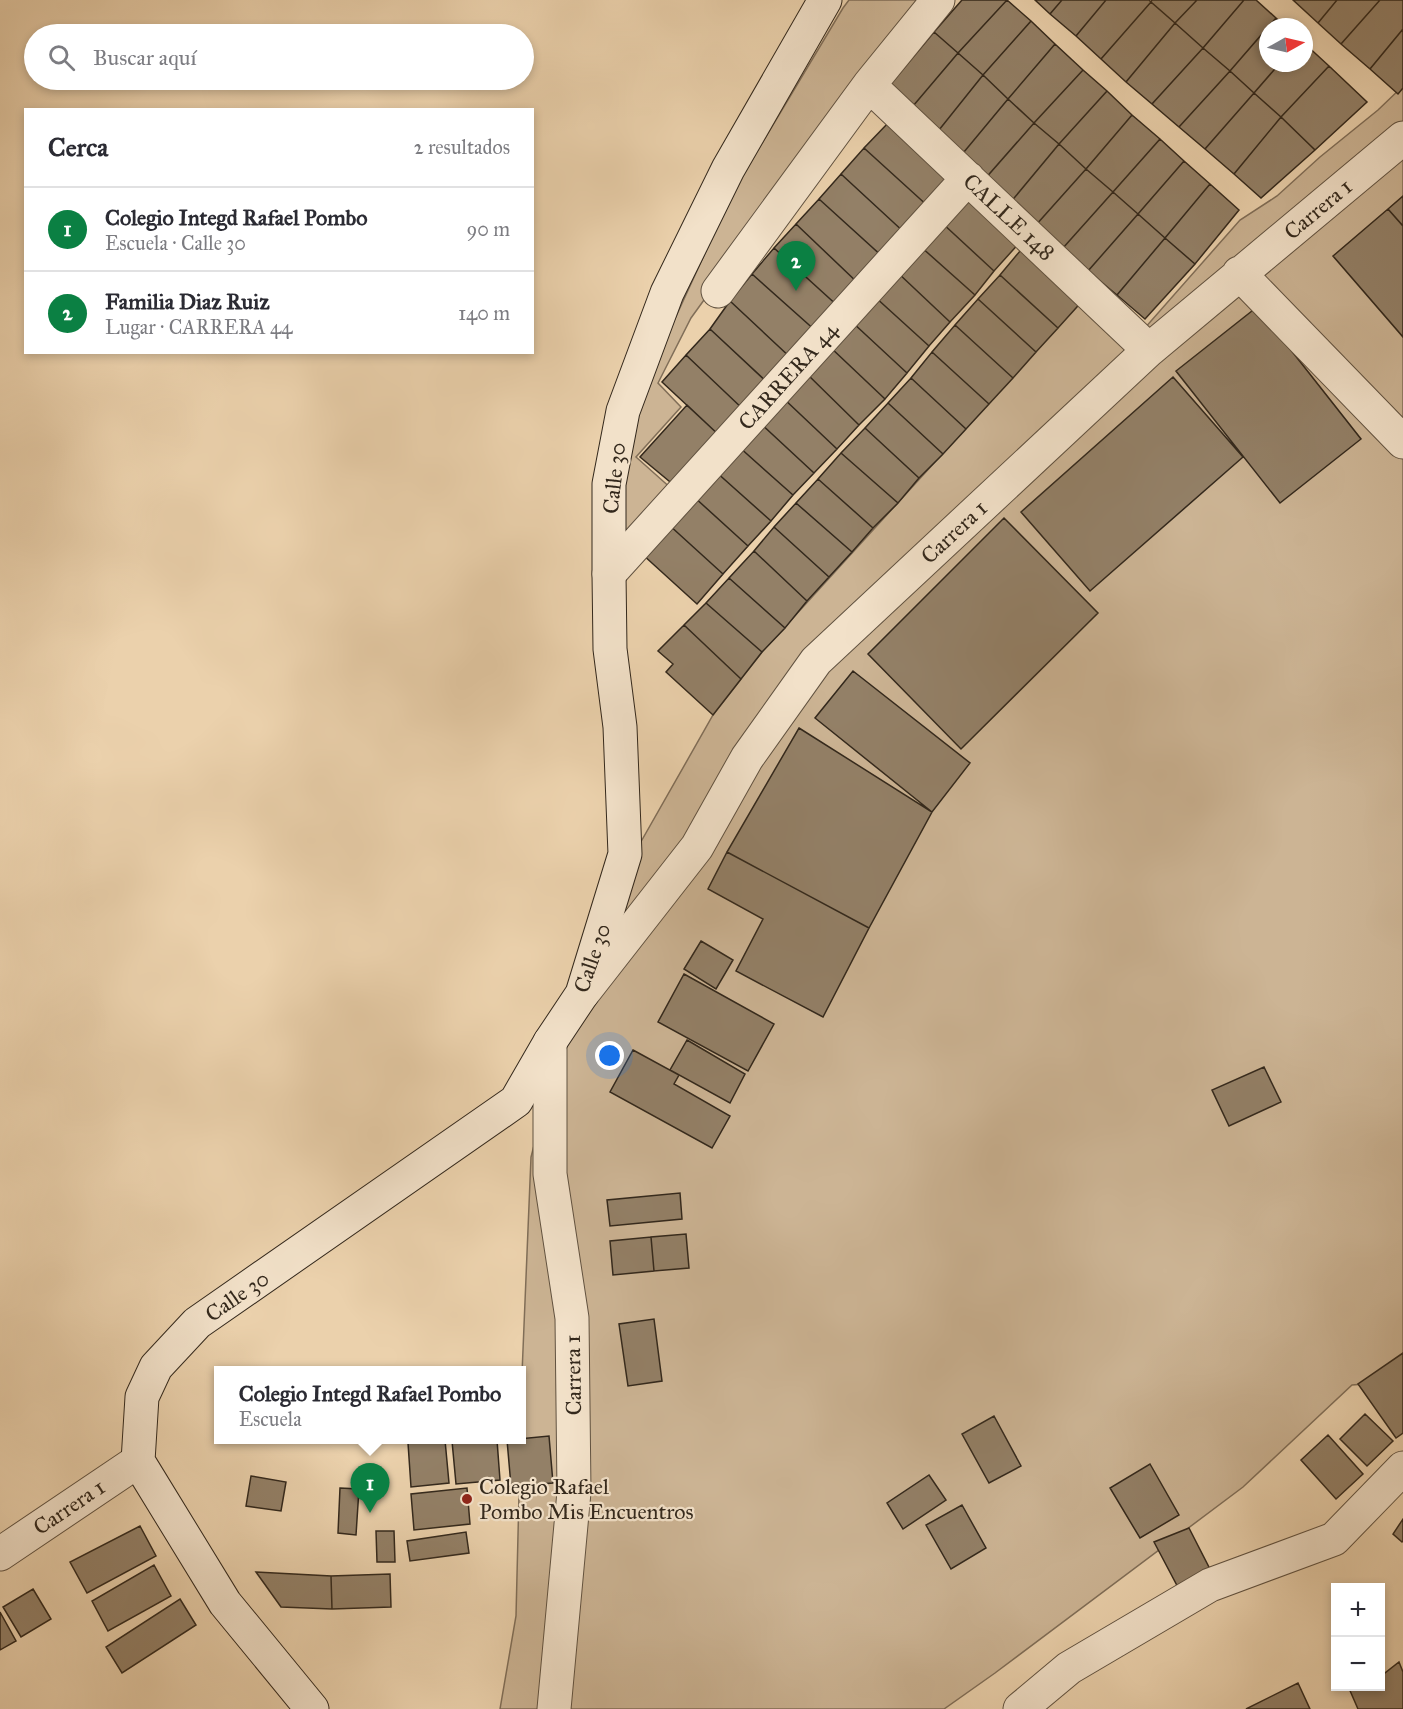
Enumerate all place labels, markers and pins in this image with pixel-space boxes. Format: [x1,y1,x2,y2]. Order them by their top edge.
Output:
pin: 2 [776,242,816,291]
pin: 1 [350,1464,389,1513]
place label: Colegio Rafael Pombo Mis Encuentros [479,1473,694,1525]
marker: Colegio Rafael Pombo Mis Encuentros [460,1492,474,1506]

